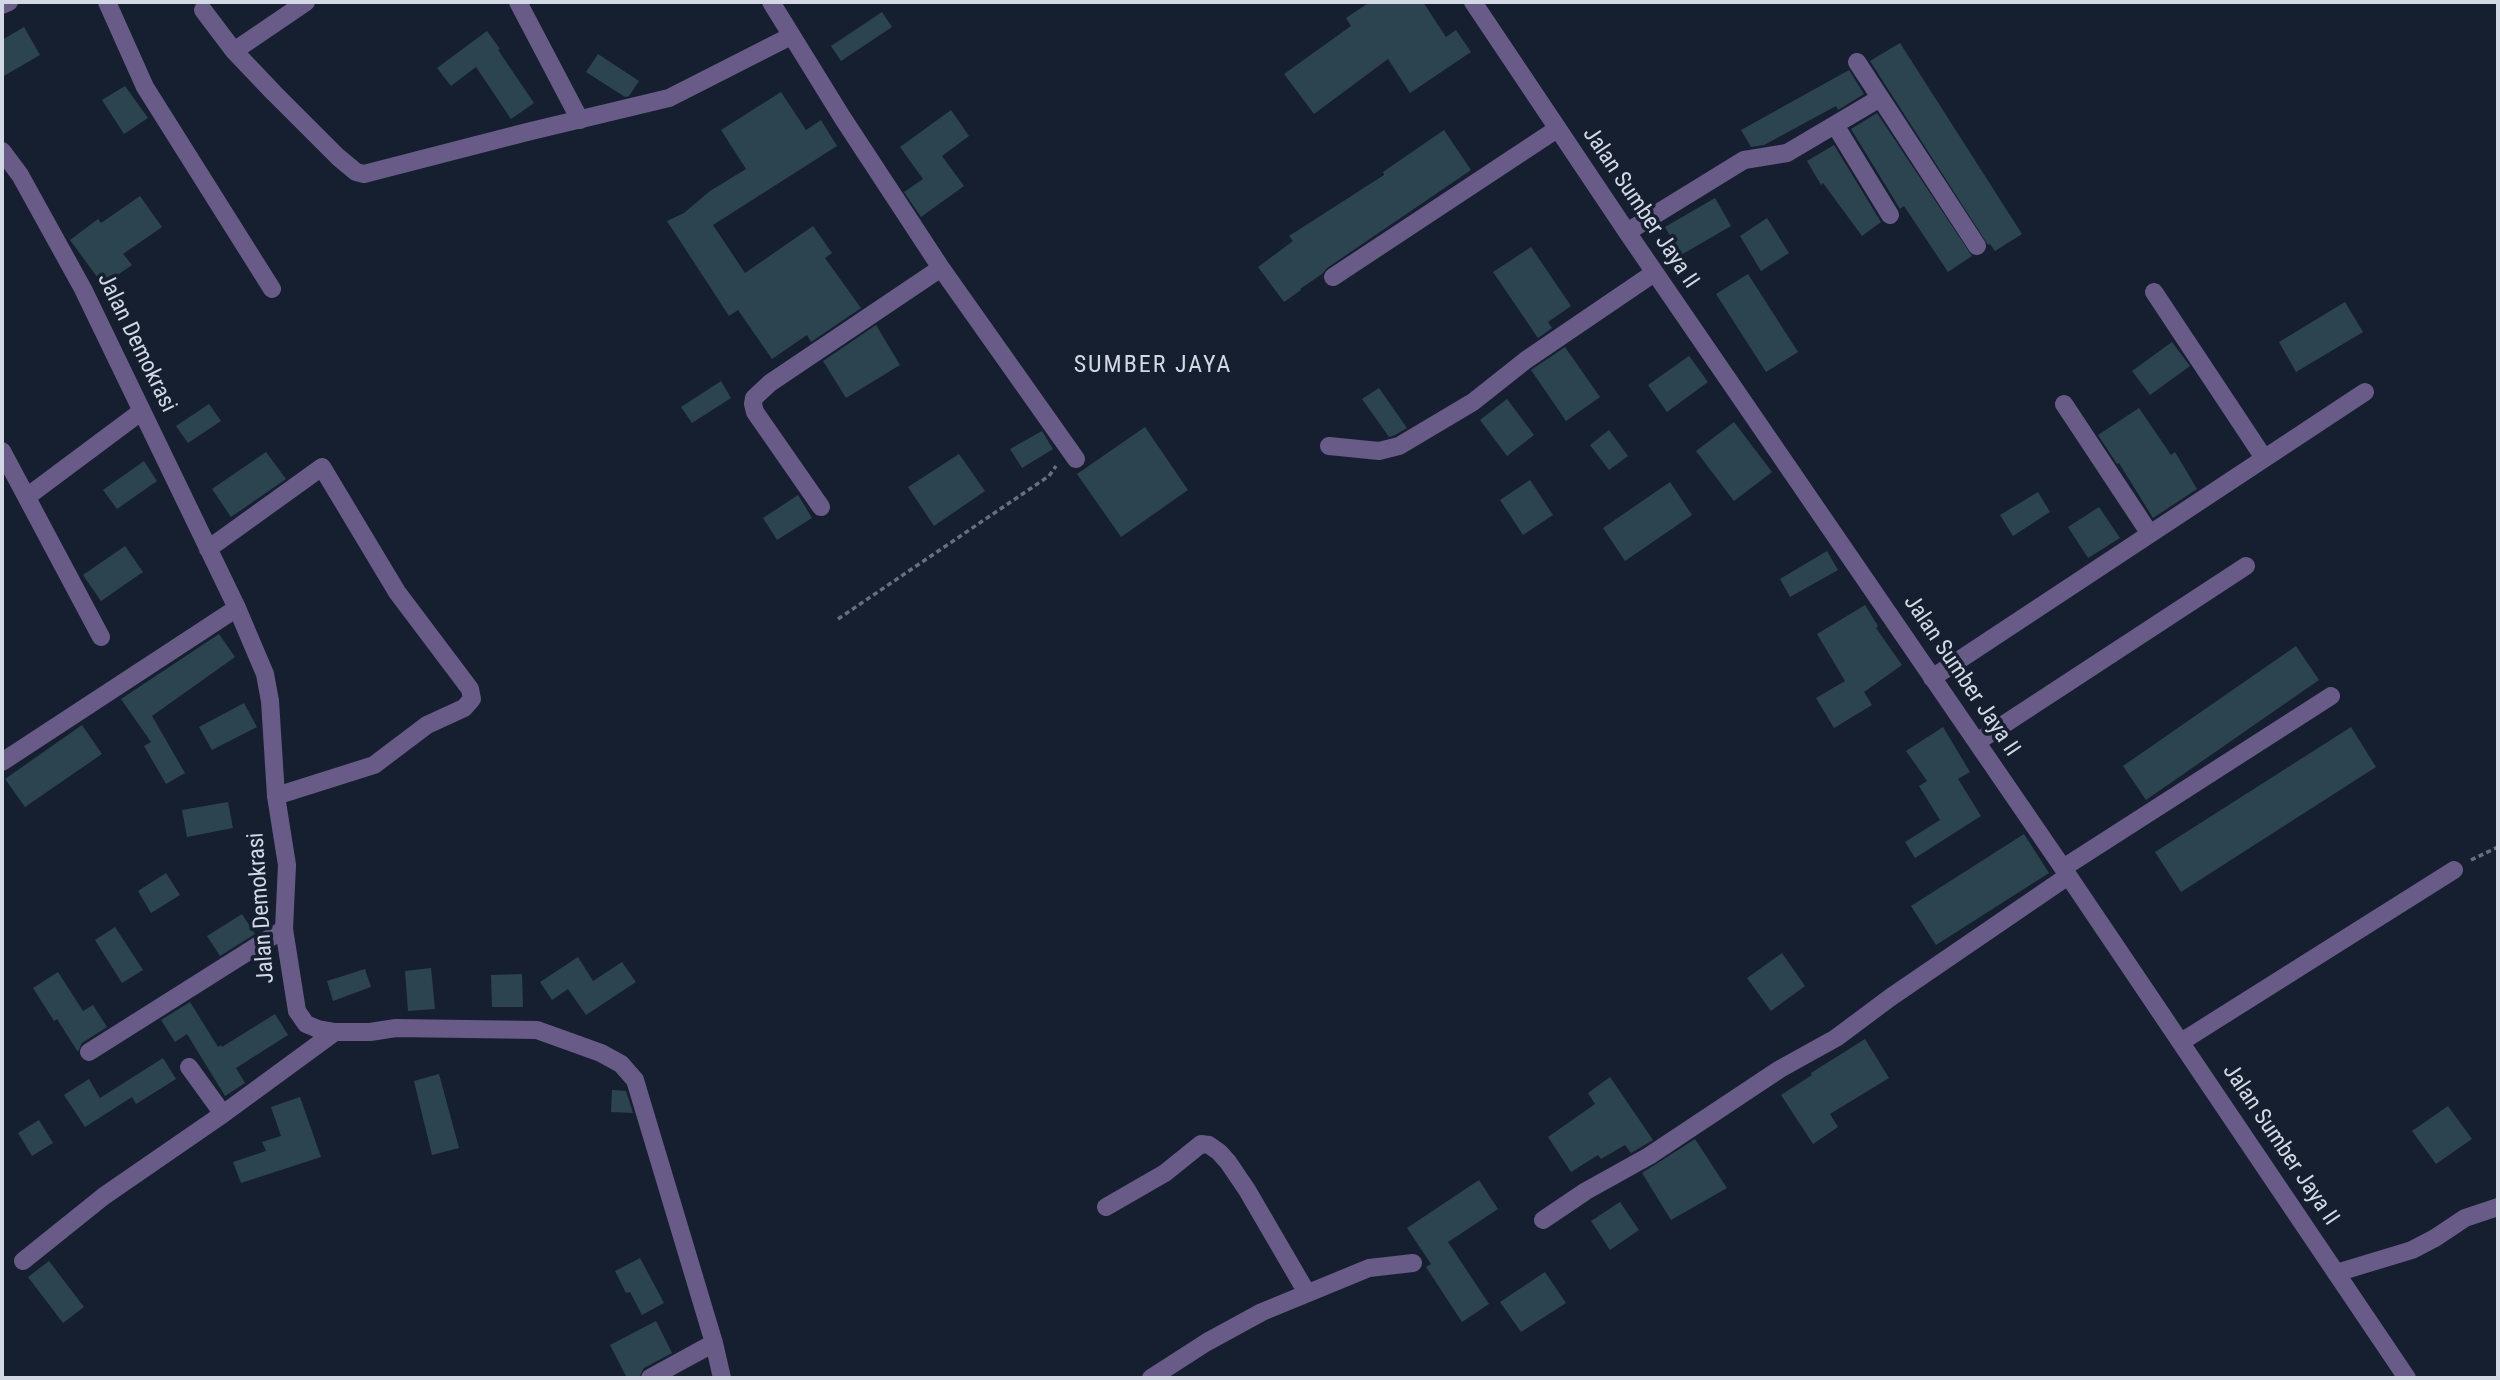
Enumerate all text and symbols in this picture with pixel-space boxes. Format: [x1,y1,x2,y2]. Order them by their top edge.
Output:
street label: Jalan Sumber Jaya II [1576,122,1704,294]
street label: Jalan Demokrasi [90,269,182,417]
district label: SUMBER JAYA [1075,352,1231,380]
street label: Jalan Sumber Jaya II [1897,590,2025,762]
street label: Jalan Demokrasi [243,832,281,984]
street label: Jalan Sumber Jaya II [2216,1059,2344,1231]

